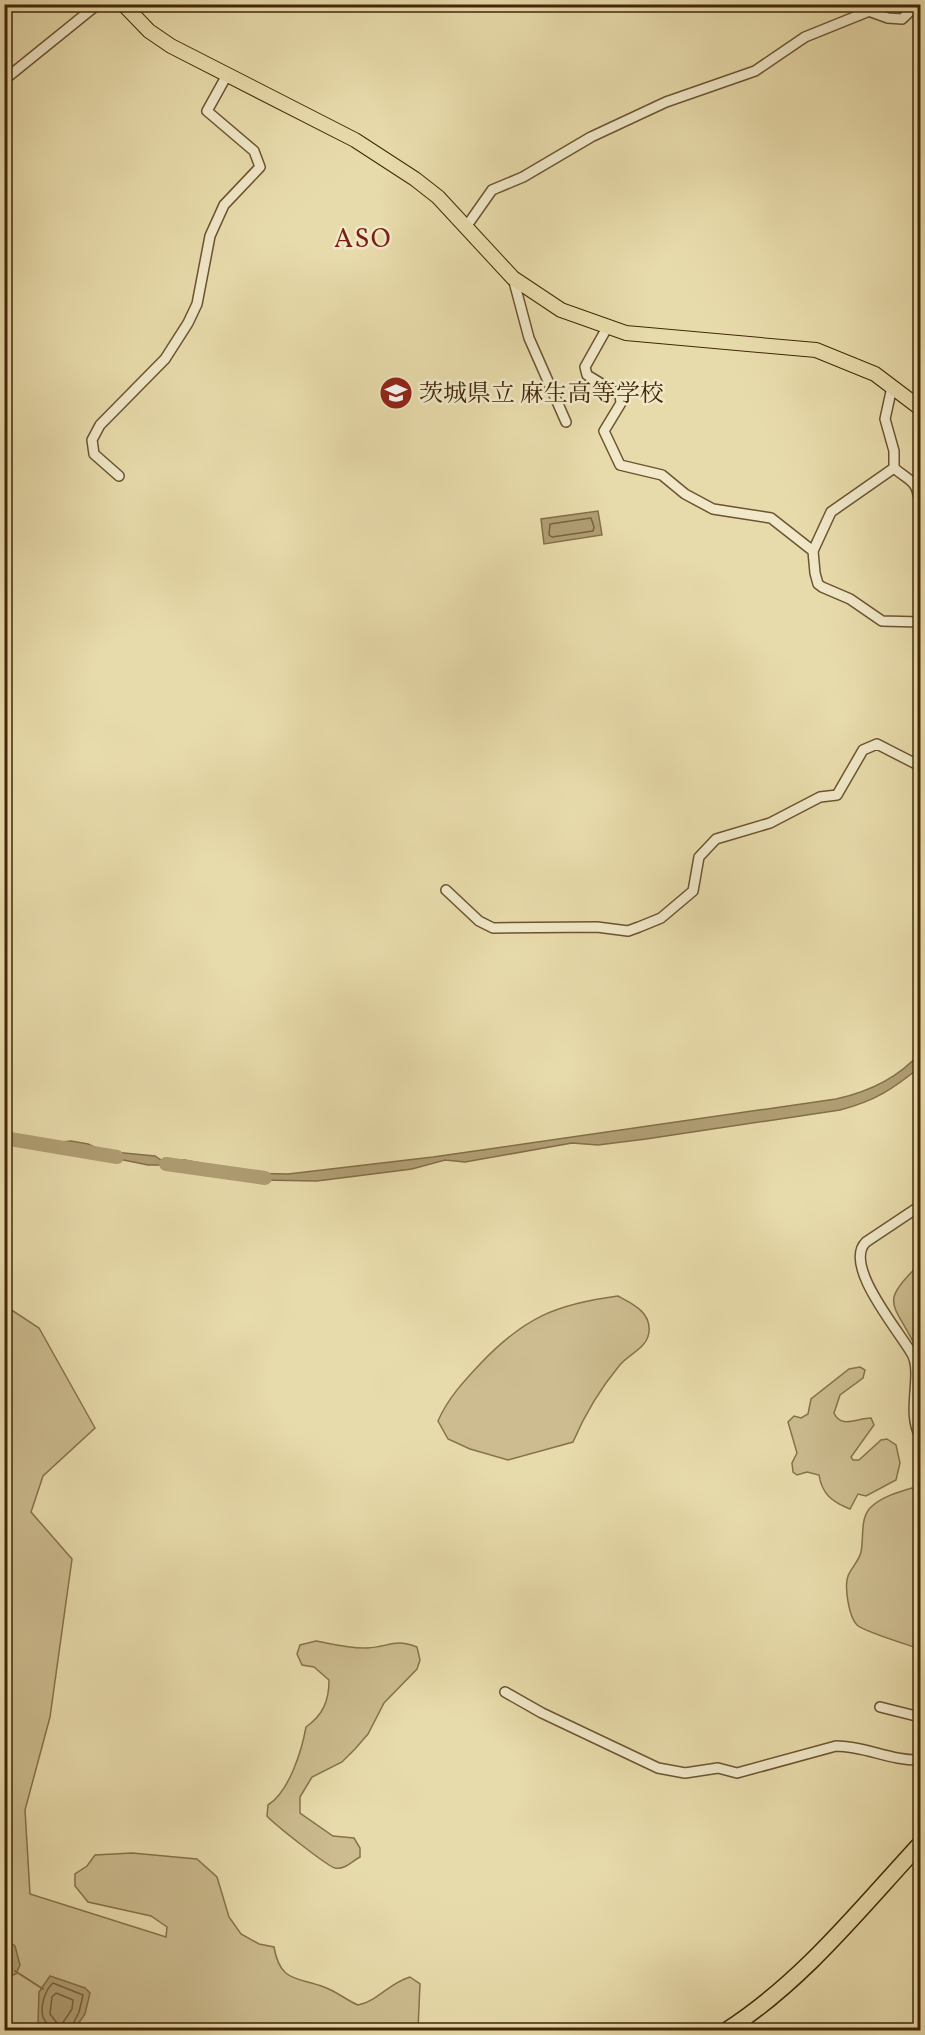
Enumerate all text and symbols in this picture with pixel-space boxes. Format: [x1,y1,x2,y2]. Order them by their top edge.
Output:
district label: ASO [334,221,392,259]
school or university icon: 茨城県立 麻生高等学校 [378,375,414,411]
place label: 茨城県立 麻生高等学校 [419,378,664,412]

